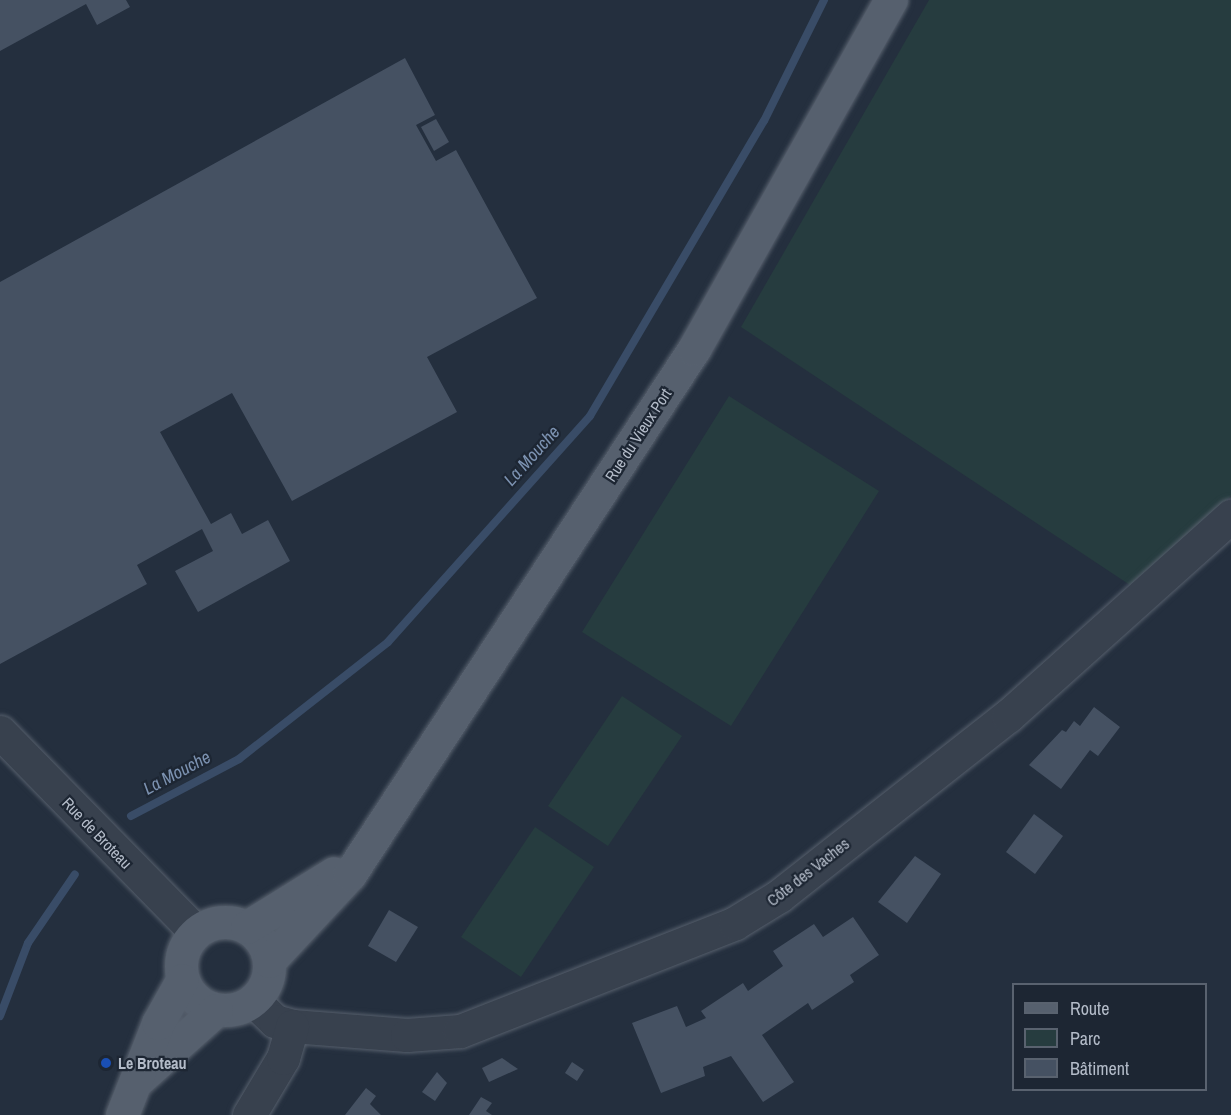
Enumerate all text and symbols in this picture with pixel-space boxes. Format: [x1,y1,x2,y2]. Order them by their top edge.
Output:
street label: Rue du Vieux Port [601,385,675,485]
water label: La Mouche [500,422,564,490]
water label: La Mouche [140,746,214,800]
street label: Rue de Broteau [58,793,136,873]
street label: Côte des Vaches [763,834,853,910]
legend [1012,983,1207,1091]
text: Route [1070,996,1109,1021]
text: Parc [1070,1026,1100,1051]
place label: Le Broteau [118,1053,187,1073]
marker: Le Broteau [99,1056,113,1070]
text: Bâtiment [1070,1056,1129,1081]

